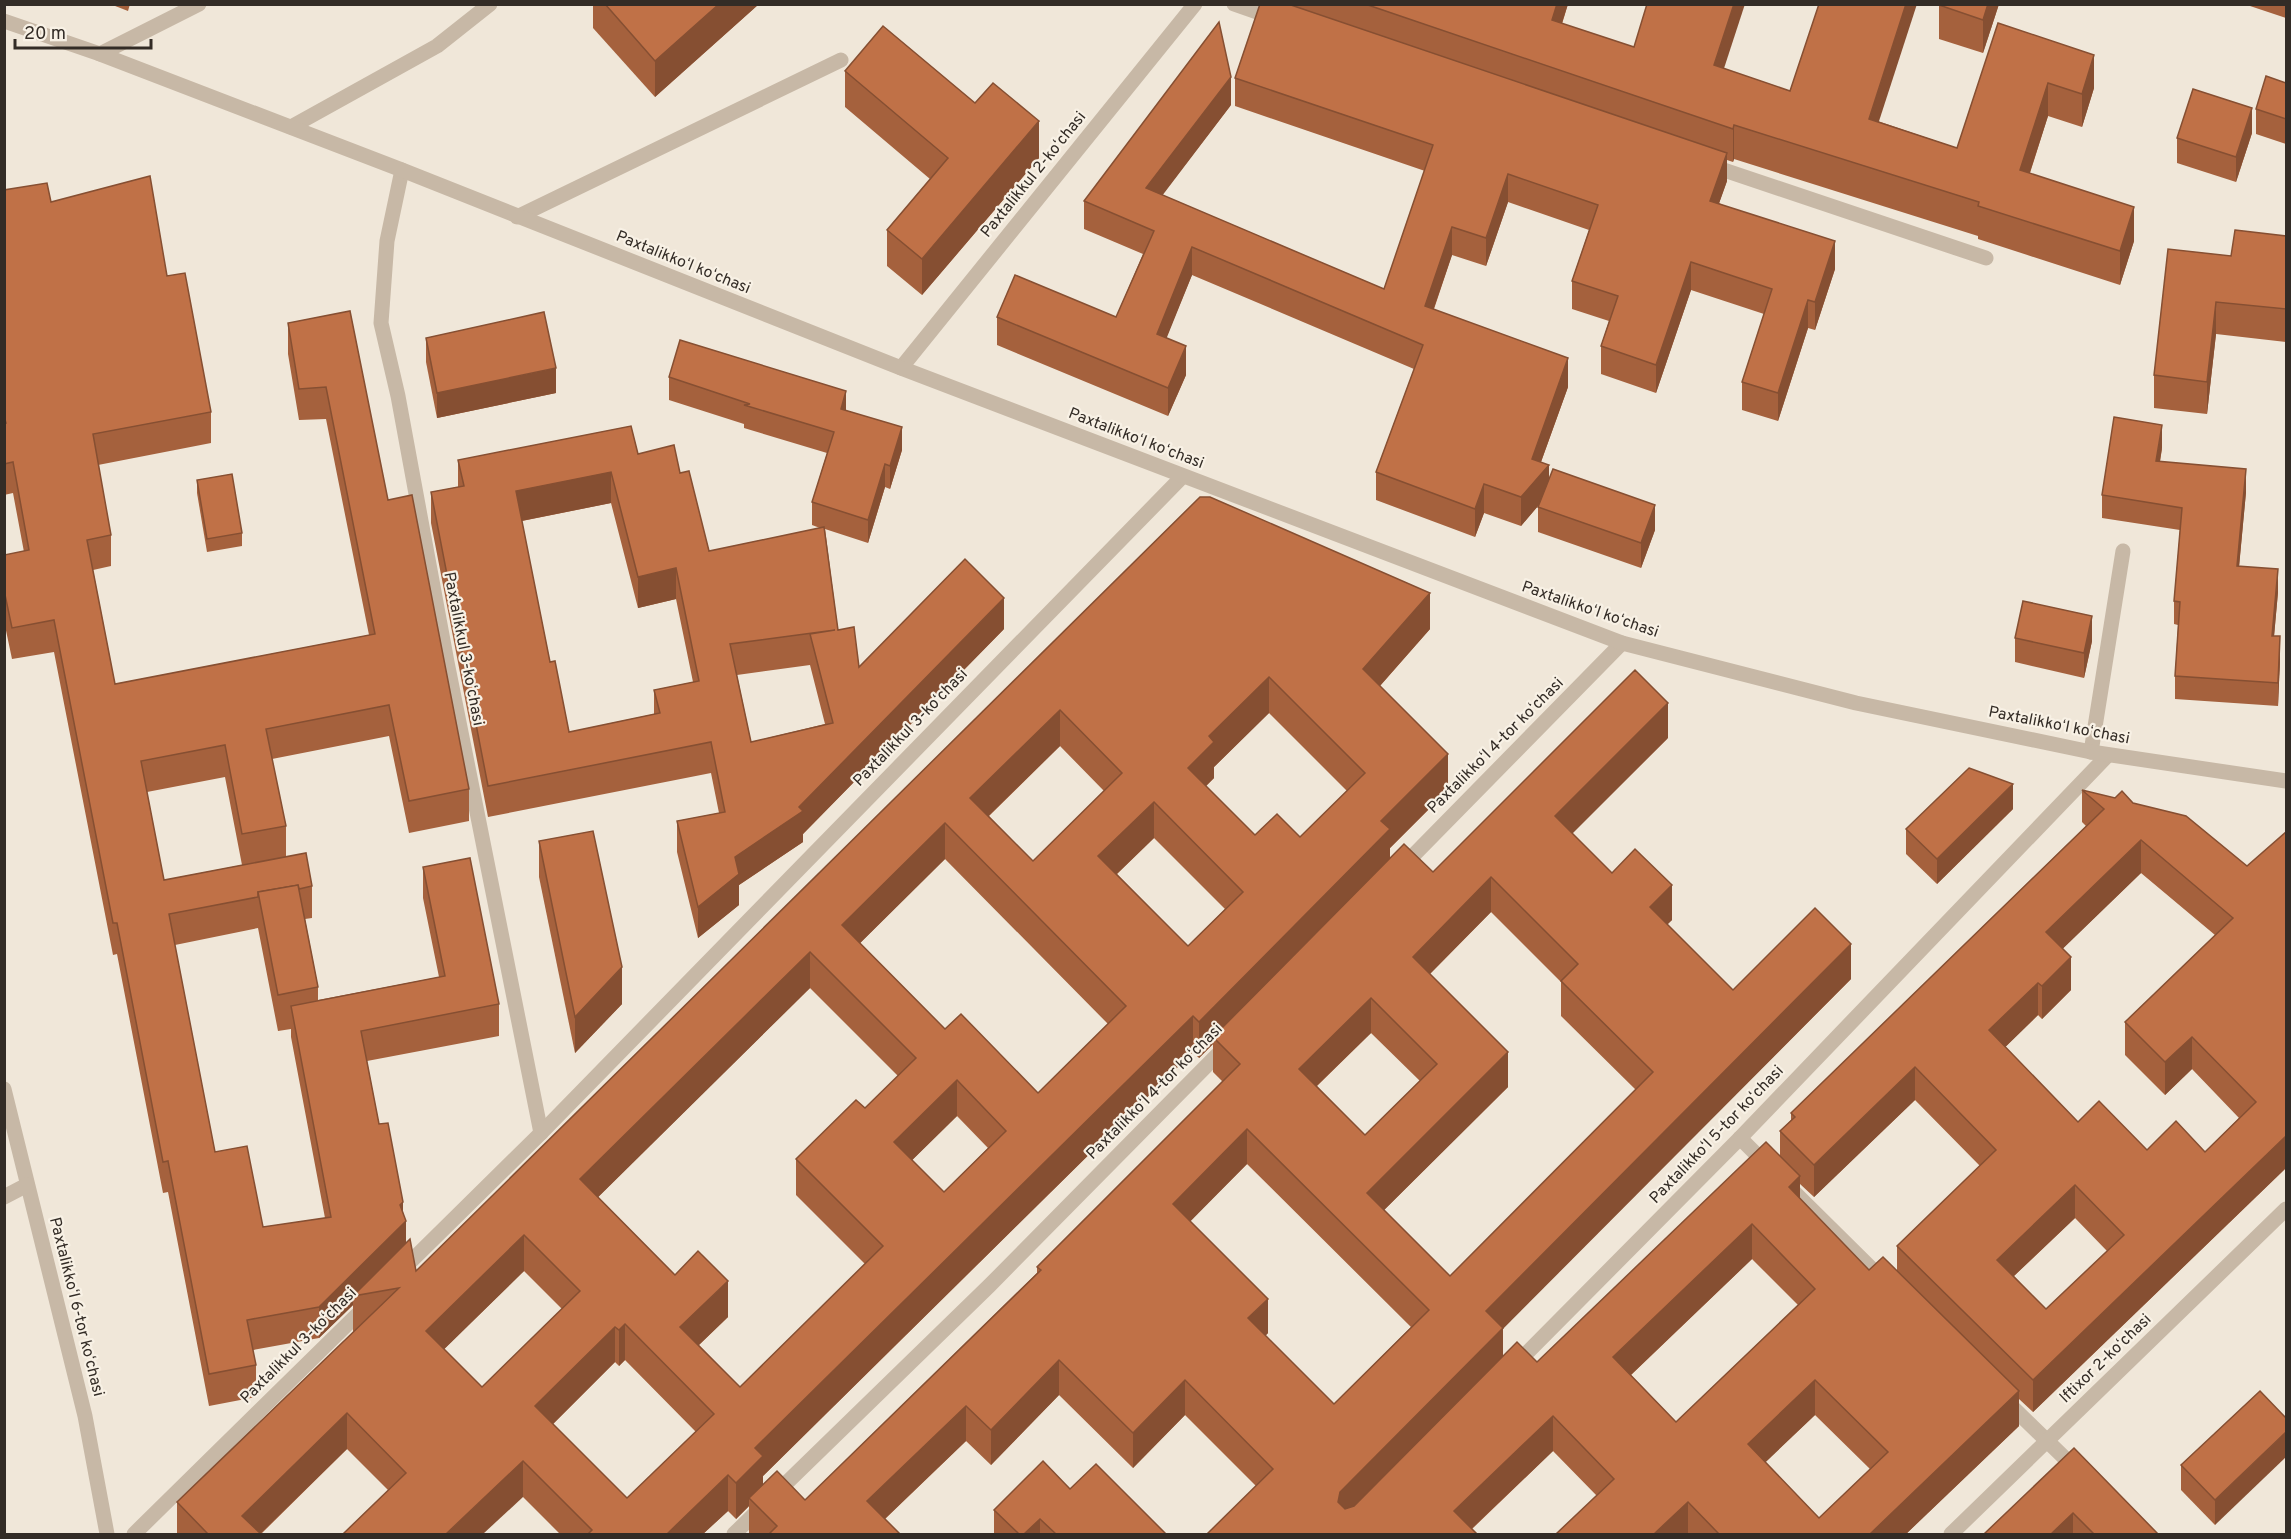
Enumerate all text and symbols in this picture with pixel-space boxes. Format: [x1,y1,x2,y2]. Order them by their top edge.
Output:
scale bar [15,12,152,50]
text: 20 m [24,23,66,46]
street label: Paxtalikkul 2-koʻchasi [977,108,1091,242]
street label: Paxtalikkoʻl koʻchasi [613,227,753,299]
street label: Paxtalikkoʻl koʻchasi [1065,404,1207,474]
street label: Paxtalikkul 3-koʻchasi [438,570,488,728]
street label: Paxtalikkoʻl koʻchasi [1519,577,1661,643]
street label: Paxtalikkul 3-koʻchasi [850,665,972,791]
street label: Paxtalikkoʻl 4-tor koʻchasi [1424,674,1568,818]
street label: Paxtalikkoʻl koʻchasi [1987,702,2131,750]
street label: Paxtalikkoʻl 4-tor koʻchasi [1083,1020,1227,1164]
street label: Paxtalikkoʻl 5-tor koʻchasi [1646,1062,1788,1208]
street label: Paxtalikkoʻl 6-tor koʻchasi [44,1215,108,1399]
street label: Paxtalikkul 3-koʻchasi [237,1284,361,1408]
street label: Iftixor 2-koʻchasi [2056,1310,2156,1408]

